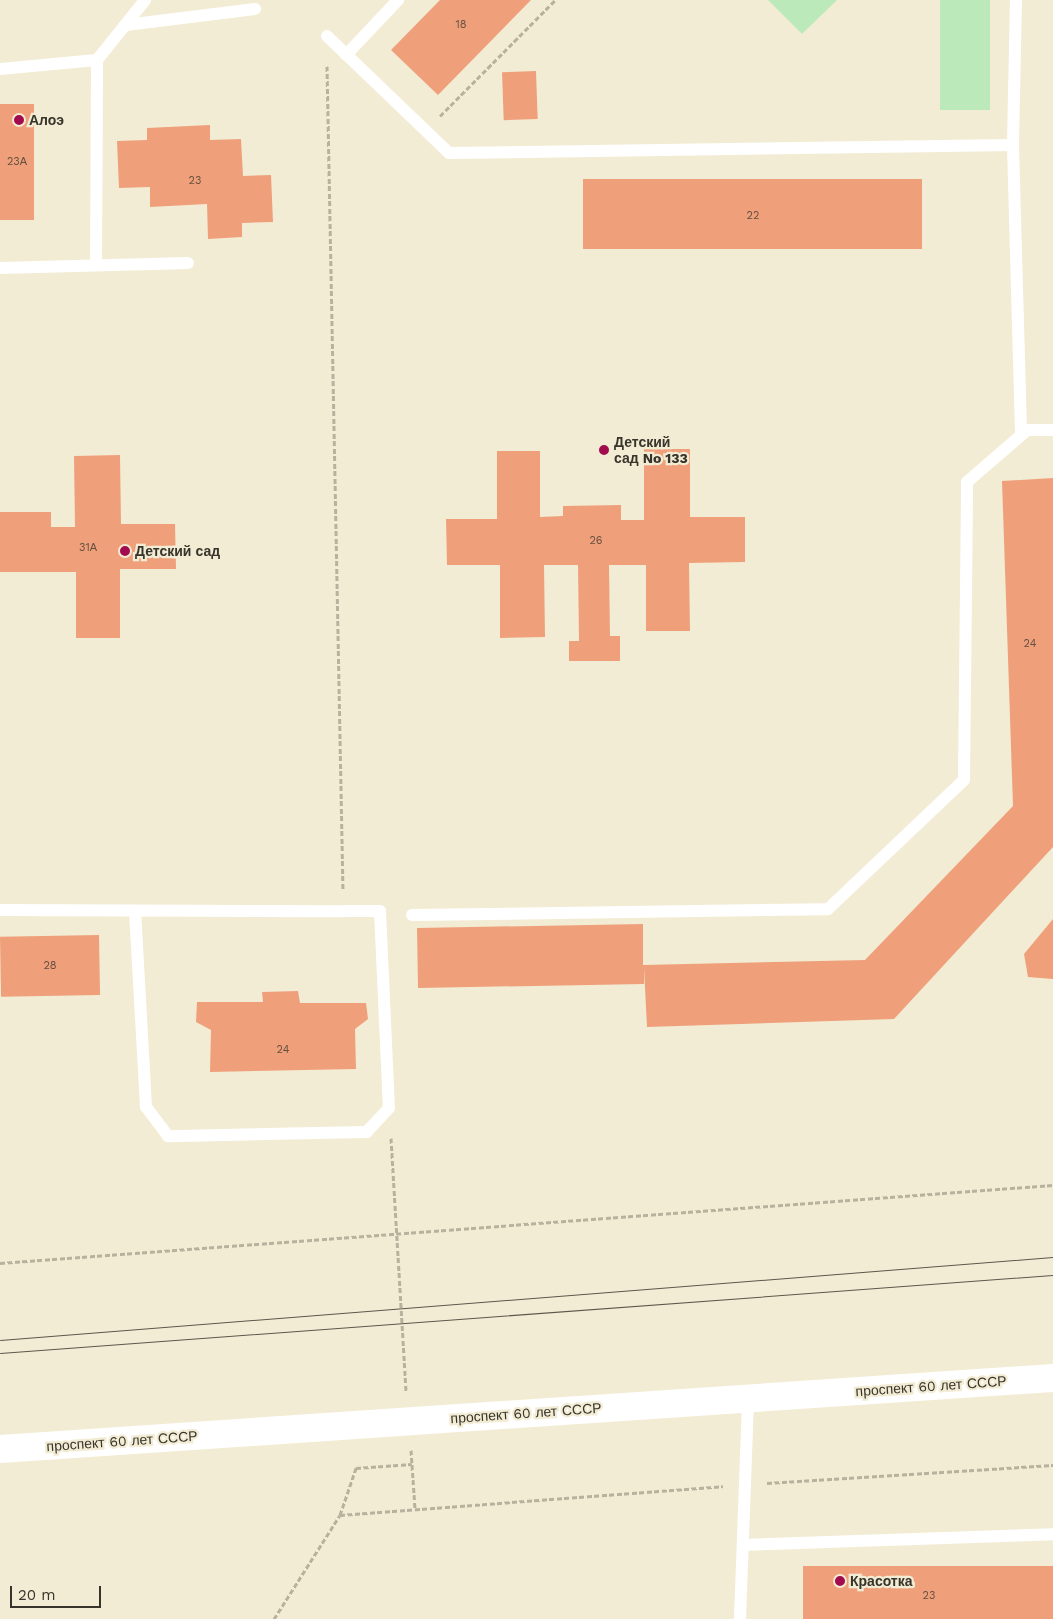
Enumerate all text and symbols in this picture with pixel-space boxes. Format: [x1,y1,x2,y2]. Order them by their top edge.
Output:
house number: 18 [455,18,467,32]
place label: Алоэ [29,112,64,128]
marker: Алоэ [13,114,25,126]
house number: 23А [7,155,27,169]
house number: 23 [189,174,201,188]
house number: 22 [747,209,759,223]
place label: Детский сад No 133 [614,434,688,467]
marker: Детский сад No 133 [598,444,610,456]
house number: 26 [589,534,603,548]
house number: 31А [79,541,97,555]
place label: Детский сад [135,543,220,559]
marker: Детский сад [119,545,131,557]
house number: 24 [1024,637,1036,651]
house number: 28 [43,959,57,973]
house number: 24 [277,1043,289,1057]
street label: проспект 60 лет СССР [855,1372,1007,1400]
street label: проспект 60 лет СССР [450,1399,602,1427]
street label: проспект 60 лет СССР [46,1427,198,1455]
place label: Красотка [850,1573,913,1589]
marker: Красотка [834,1575,846,1587]
scale bar [12,1576,104,1608]
text: 20 m [18,1586,56,1604]
house number: 23 [923,1589,935,1603]

